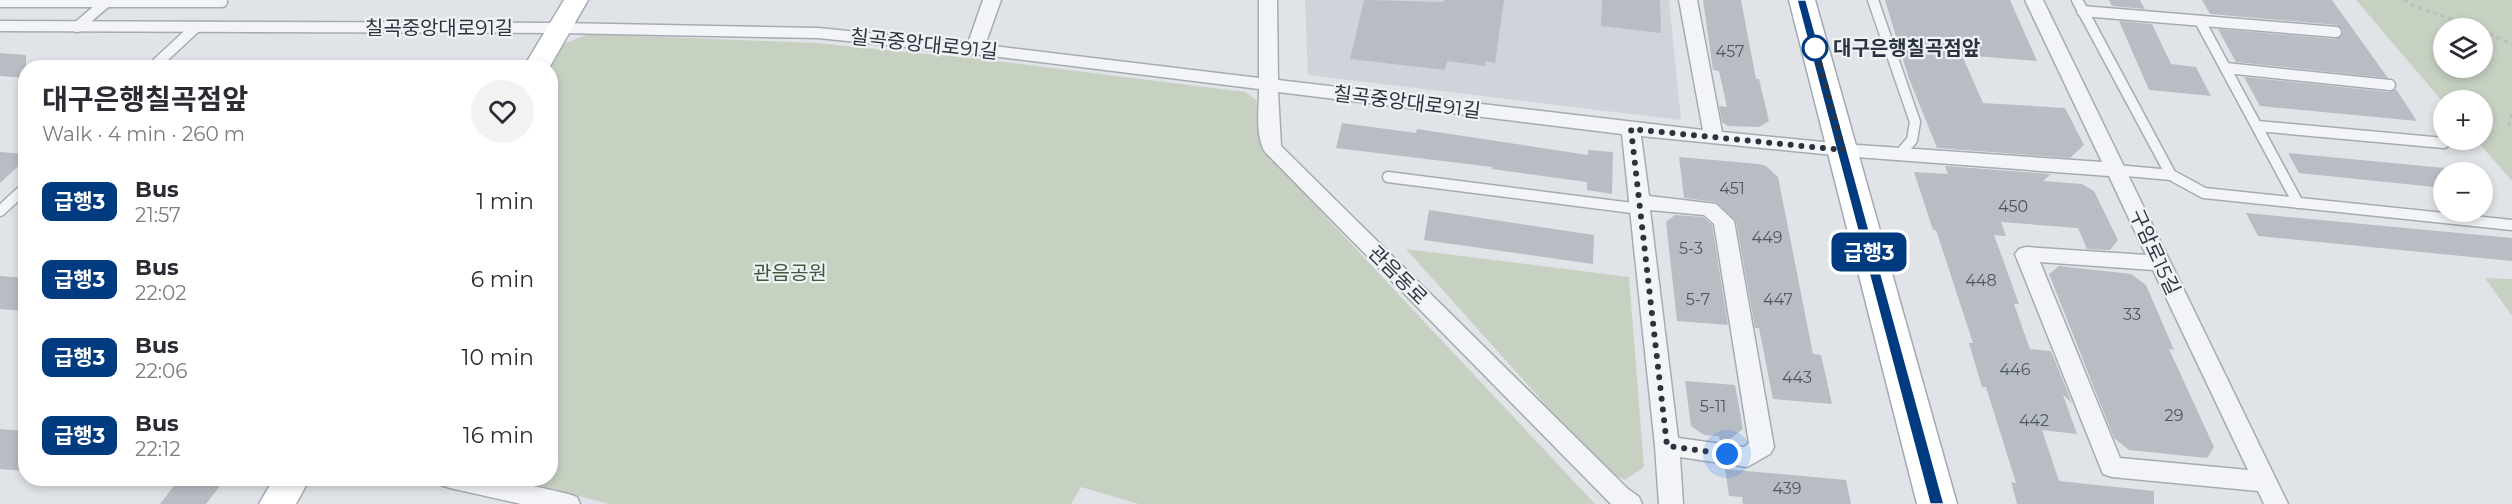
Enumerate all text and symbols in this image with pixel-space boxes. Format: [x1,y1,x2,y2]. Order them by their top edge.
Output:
street label: 칠곡중앙대로91길 [365,16,513,40]
map controls [2433,18,2493,222]
button: layers [2433,18,2493,78]
street label: 칠곡중앙대로91길 [849,24,999,64]
marker: 대구은행칠곡점앞 [1802,35,1828,61]
place label: 대구은행칠곡점앞 [1833,36,1981,60]
house number: 457 [1716,42,1744,61]
button: heart [471,80,534,143]
street label: 칠곡중앙대로91길 [1332,81,1482,123]
text: 대구은행칠곡점앞 [42,82,248,116]
button: + [2433,90,2493,150]
text: Walk · 4 min · 260 m [42,122,245,146]
button: − [2433,162,2493,222]
text: Bus [135,176,179,203]
house number: 451 [1719,179,1745,198]
text: 1 min [476,188,534,215]
text: 급행3 [54,189,105,214]
house number: 450 [1998,197,2028,216]
text: 21:57 [135,203,181,227]
street label: 구암로15길 [2125,205,2185,299]
house number: 449 [1752,228,1782,247]
line badge: 급행3 [1834,232,1904,272]
house number: 5-3 [1679,239,1703,258]
street label: 관음동로 [1363,240,1433,310]
text: 급행3 [1843,240,1895,265]
text: Bus [135,254,179,281]
park label: 관음공원 [753,261,827,285]
text: 6 min [471,266,534,293]
text: 급행3 [54,267,105,292]
house number: 448 [1965,271,1997,290]
text: 22:02 [135,281,187,305]
house number: 5-7 [1686,290,1710,309]
house number: 447 [1763,290,1793,309]
house number: 33 [2123,305,2141,324]
text: Bus [135,332,179,359]
text: 10 min [462,344,534,371]
text: 급행3 [54,345,105,370]
text: 22:06 [135,359,187,383]
house number: 446 [2000,360,2031,379]
house number: 443 [1782,368,1812,387]
house number: 5-11 [1700,397,1726,416]
house number: 29 [2165,406,2183,425]
text: Bus [135,410,179,437]
house number: 442 [2019,411,2049,430]
text: 16 min [463,422,534,449]
text: 급행3 [54,423,105,448]
text: 22:12 [135,437,181,461]
your location [1712,439,1742,469]
house number: 439 [1772,479,1802,498]

